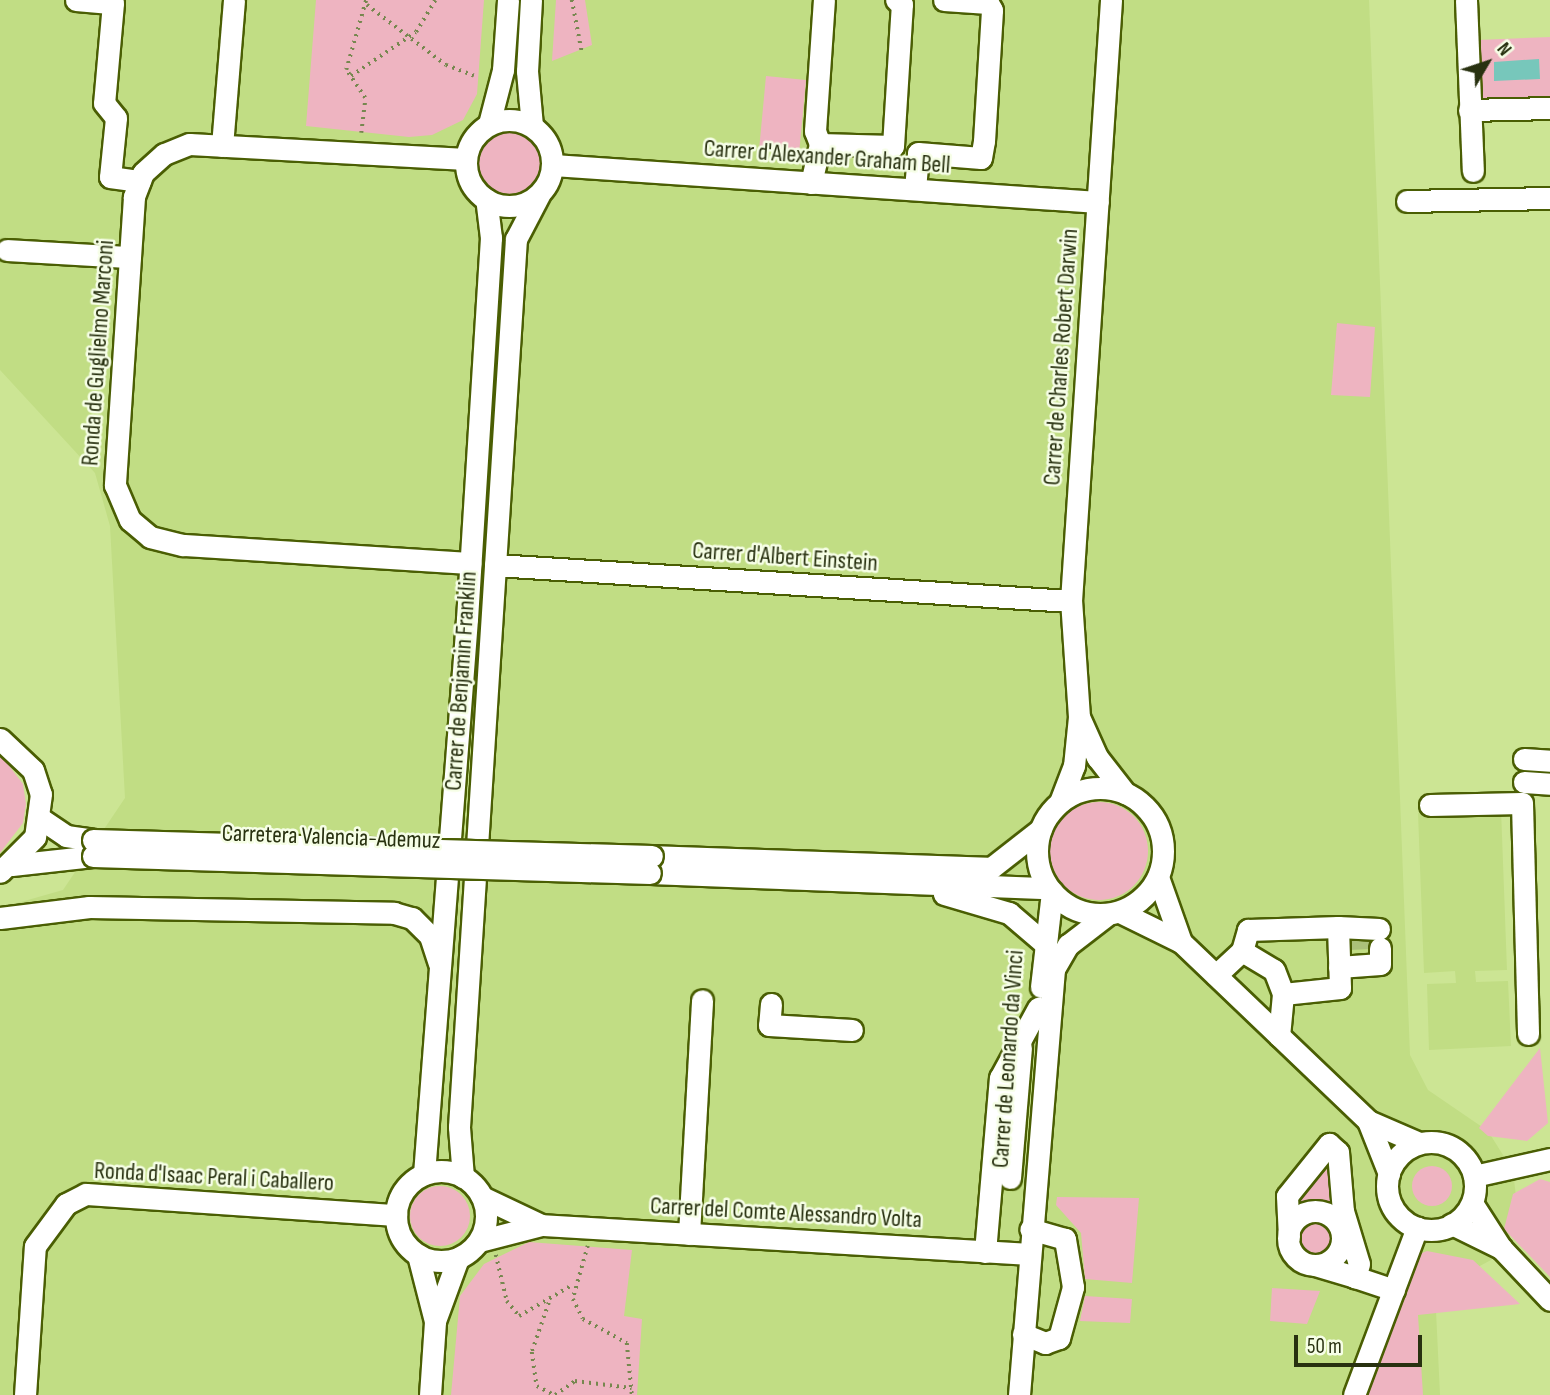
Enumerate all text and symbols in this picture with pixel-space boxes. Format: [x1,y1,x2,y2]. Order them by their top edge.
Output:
north arrow [1452,28,1522,98]
text: N [1492,38,1516,61]
street label: Carrer d'Alexander Graham Bell [703,134,951,180]
street label: Carrer de Charles Robert Darwin [1038,228,1084,486]
street label: Ronda de Guglielmo Marconi [76,239,120,467]
street label: Carrer d'Albert Einstein [691,536,879,578]
street label: Carrer de Benjamin Franklin [439,570,483,792]
street label: Carretera Valencia-Ademuz [221,819,441,855]
street label: Carrer de Leonardo da Vinci [986,949,1030,1169]
street label: Ronda d'Isaac Peral i Caballero [93,1156,335,1198]
street label: Carrer del Comte Alessandro Volta [649,1192,923,1234]
scale bar [1298,1322,1426,1366]
text: 50 m [1307,1334,1342,1359]

